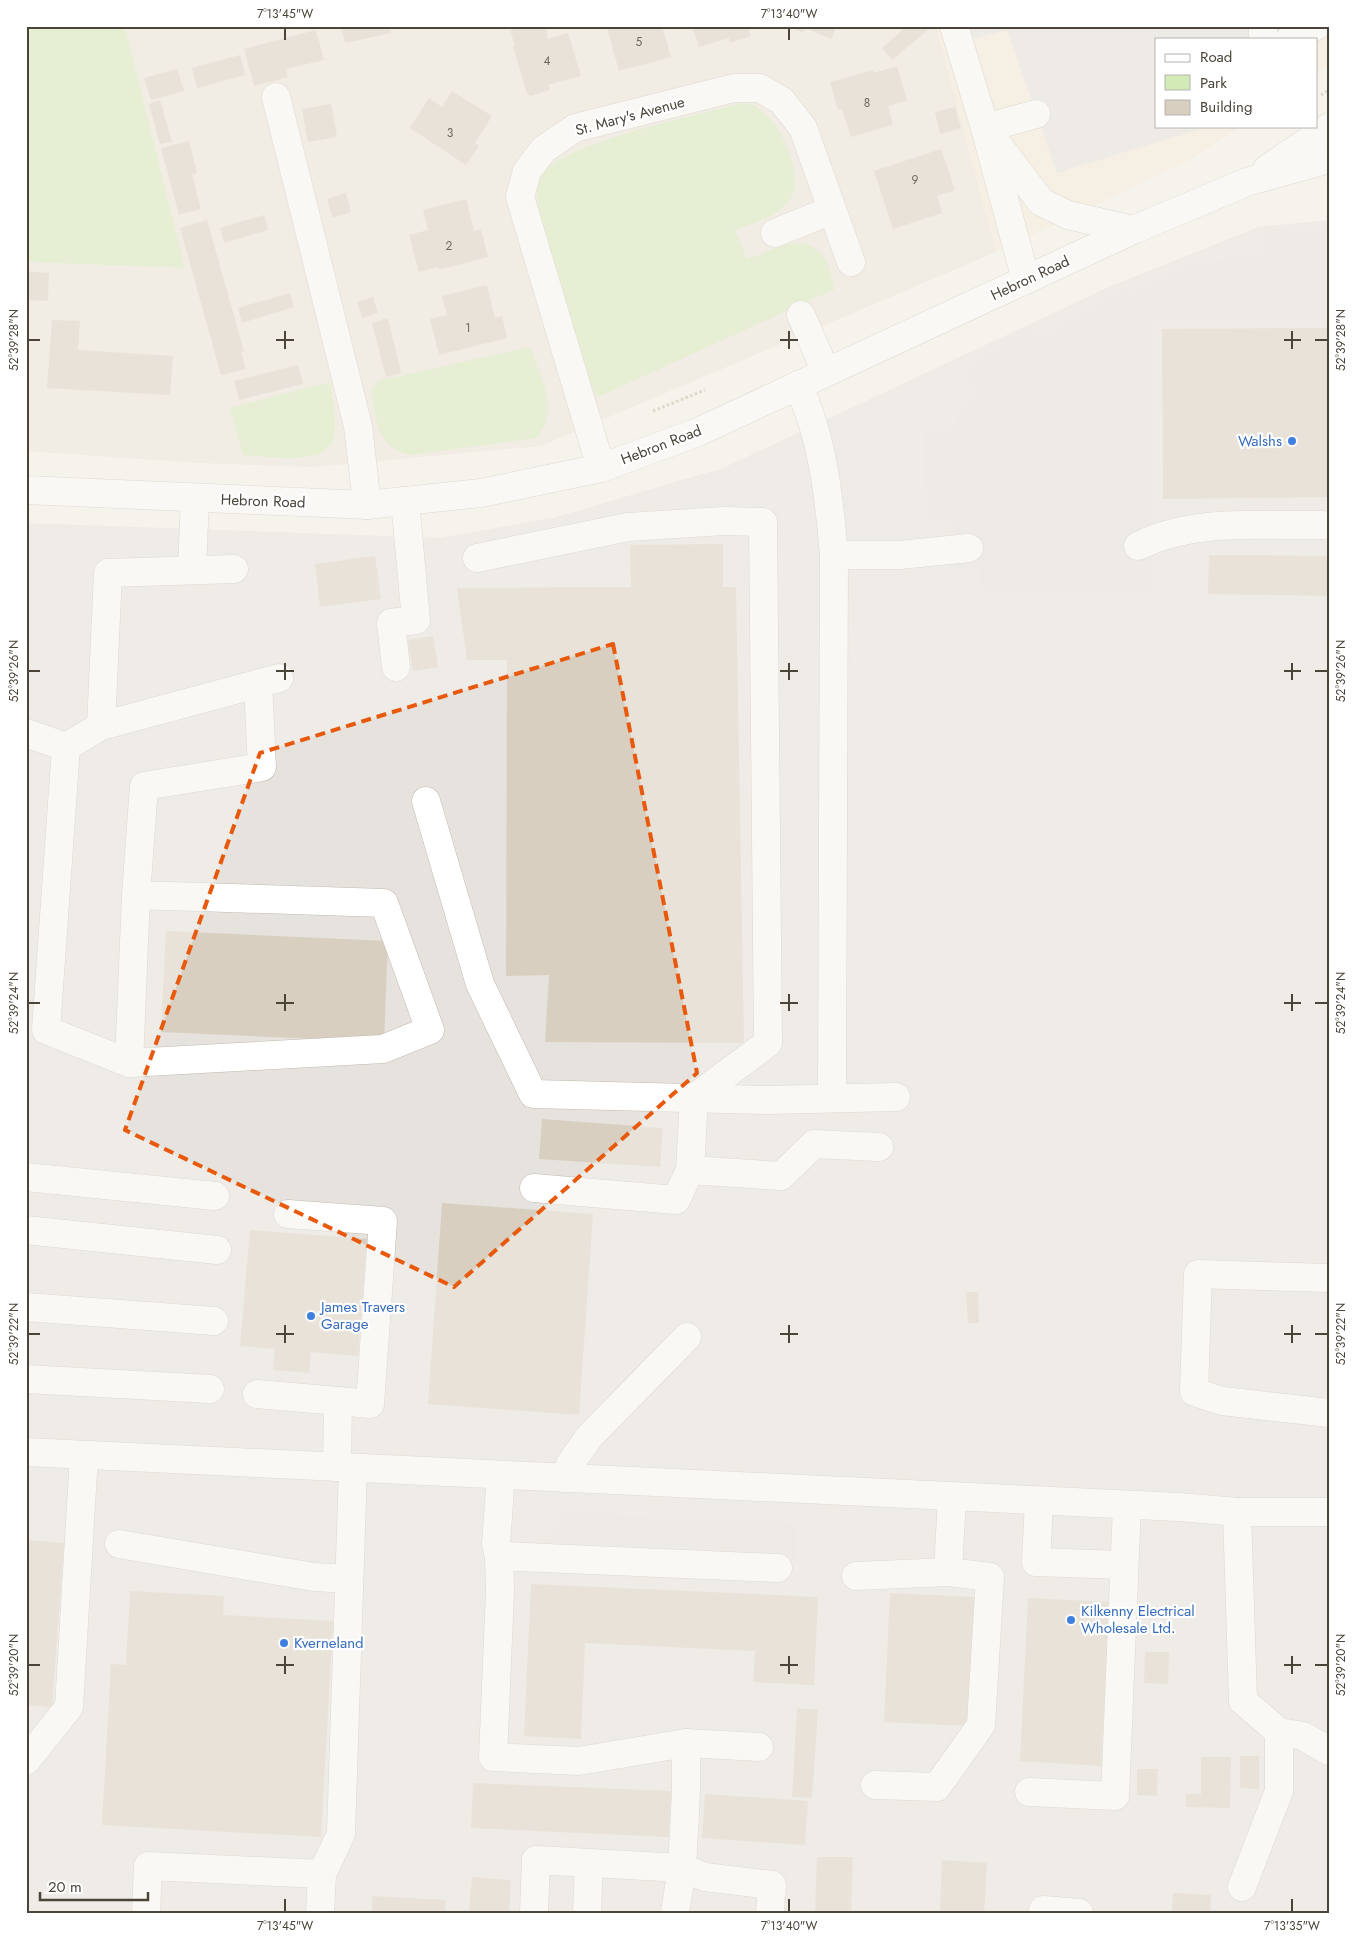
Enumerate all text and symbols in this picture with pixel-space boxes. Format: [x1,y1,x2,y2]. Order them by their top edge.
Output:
text: 7°13'45"W [257,5,313,23]
text: 7°13'40"W [761,5,817,23]
house number: 5 [636,33,643,51]
legend [1155,38,1318,128]
text: Road [1200,46,1232,68]
house number: 4 [544,52,551,70]
text: Park [1200,72,1227,94]
street label: St. Mary's Avenue [573,91,687,141]
house number: 8 [864,94,870,112]
text: Building [1200,96,1252,118]
house number: 3 [447,124,454,142]
house number: 9 [912,171,919,189]
house number: 2 [446,237,453,255]
street label: Hebron Road [987,250,1073,306]
text: 52°39'28"N [5,309,23,371]
text: 52°39'28"N [1332,309,1350,371]
house number: 1 [465,319,471,337]
street label: Hebron Road [617,420,705,470]
place label: Walshs [1238,430,1282,452]
marker: Walshs [1286,435,1298,447]
street label: Hebron Road [220,489,306,513]
text: 52°39'26"N [5,640,23,702]
text: 52°39'26"N [1332,640,1350,702]
text: 52°39'24"N [5,972,23,1034]
text: 52°39'24"N [1332,972,1350,1034]
place label: James Travers Garage [319,1296,405,1335]
text: 52°39'22"N [5,1303,23,1365]
text: 52°39'22"N [1332,1303,1350,1365]
marker: James Travers Garage [305,1310,317,1322]
place label: Kilkenny Electrical Wholesale Ltd. [1081,1600,1195,1639]
marker: Kilkenny Electrical Wholesale Ltd. [1065,1614,1077,1626]
place label: Kverneland [294,1632,364,1654]
text: 52°39'20"N [5,1634,23,1696]
text: 52°39'20"N [1332,1634,1350,1696]
marker: Kverneland [278,1637,290,1649]
scale bar [40,1869,148,1901]
text: 20 m [48,1876,82,1898]
text: 7°13'45"W [257,1917,313,1935]
text: 7°13'40"W [761,1917,817,1935]
text: 7°13'35"W [1264,1917,1320,1935]

